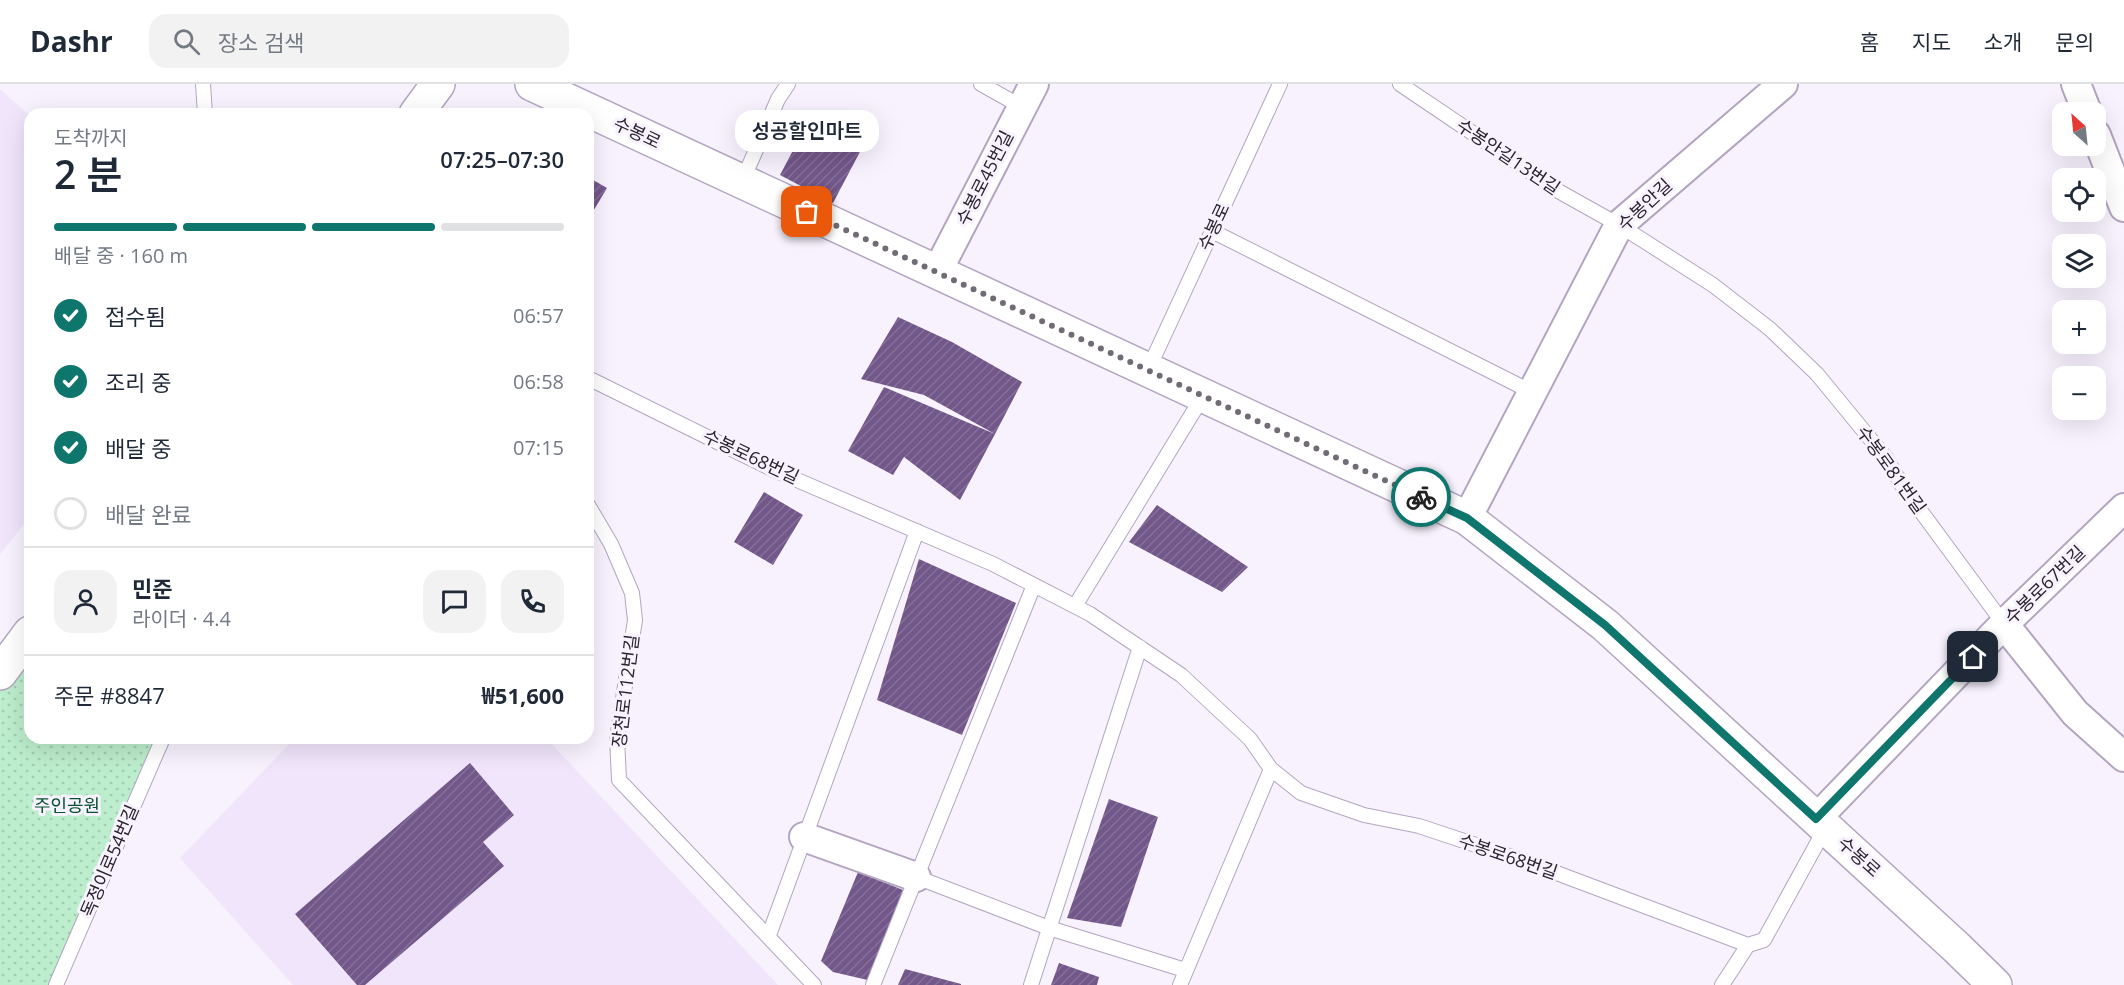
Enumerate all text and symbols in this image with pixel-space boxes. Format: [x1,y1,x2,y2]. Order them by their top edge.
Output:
search box [149,14,569,68]
text: Dashr [30,22,113,60]
icon: search [170,25,203,58]
text: 장소 검색 [218,27,304,57]
text: 홈 [1860,28,1879,56]
text: 지도 [1912,28,1951,56]
text: 소개 [1984,28,2022,56]
text: 문의 [2055,28,2094,56]
north arrow [2052,102,2106,156]
map controls [2052,102,2106,420]
callout: 성공할인마트 [735,110,879,152]
street label: 수봉로 [610,111,665,153]
street label: 수봉안길13번길 [1452,113,1565,200]
text: 성공할인마트 [752,117,862,144]
text: 도착까지 [54,124,128,151]
street label: 수봉로45번길 [950,126,1018,229]
text: 07:25–07:30 [440,144,564,174]
text: 2 분 [54,147,122,200]
button: locate [2052,168,2106,222]
street label: 수봉안길 [1612,173,1677,236]
pin [781,186,832,237]
icon: bag [790,195,823,228]
street label: 수봉로 [1192,199,1234,254]
button: layers [2052,234,2106,288]
text: 배달 중 · 160 m [54,242,188,269]
icon: check [54,299,87,332]
button: + [2052,300,2106,354]
text: 접수됨 [105,301,166,331]
text: 06:57 [513,302,564,329]
icon: check [54,365,87,398]
button: − [2052,366,2106,420]
text: 조리 중 [105,367,171,397]
text: 06:58 [513,368,564,395]
street label: 수봉로81번길 [1852,421,1932,518]
street label: 수봉로68번길 [699,423,803,489]
icon: check [54,431,87,464]
text: 배달 중 [105,433,171,463]
text: 07:15 [513,434,564,461]
courier [1391,467,1451,527]
icon: bike [1405,481,1438,514]
text: 배달 완료 [105,499,192,529]
street label: 수봉로67번길 [1999,540,2090,629]
button: person [54,570,117,633]
button: chat [423,570,486,633]
button: phone [501,570,564,633]
text: 민준 [132,573,172,603]
text: 라이더 · 4.4 [132,605,231,632]
pin [1947,631,1998,682]
street label: 장천로112번길 [606,633,644,749]
icon: home [1956,640,1989,673]
text: 주문 #8847 [54,680,165,710]
text: ₩51,600 [482,680,564,710]
park label: 주인공원 [34,793,100,817]
street label: 독정이로54번길 [75,801,144,921]
street label: 수봉로68번길 [1456,828,1561,884]
street label: 수봉로 [1833,831,1886,882]

